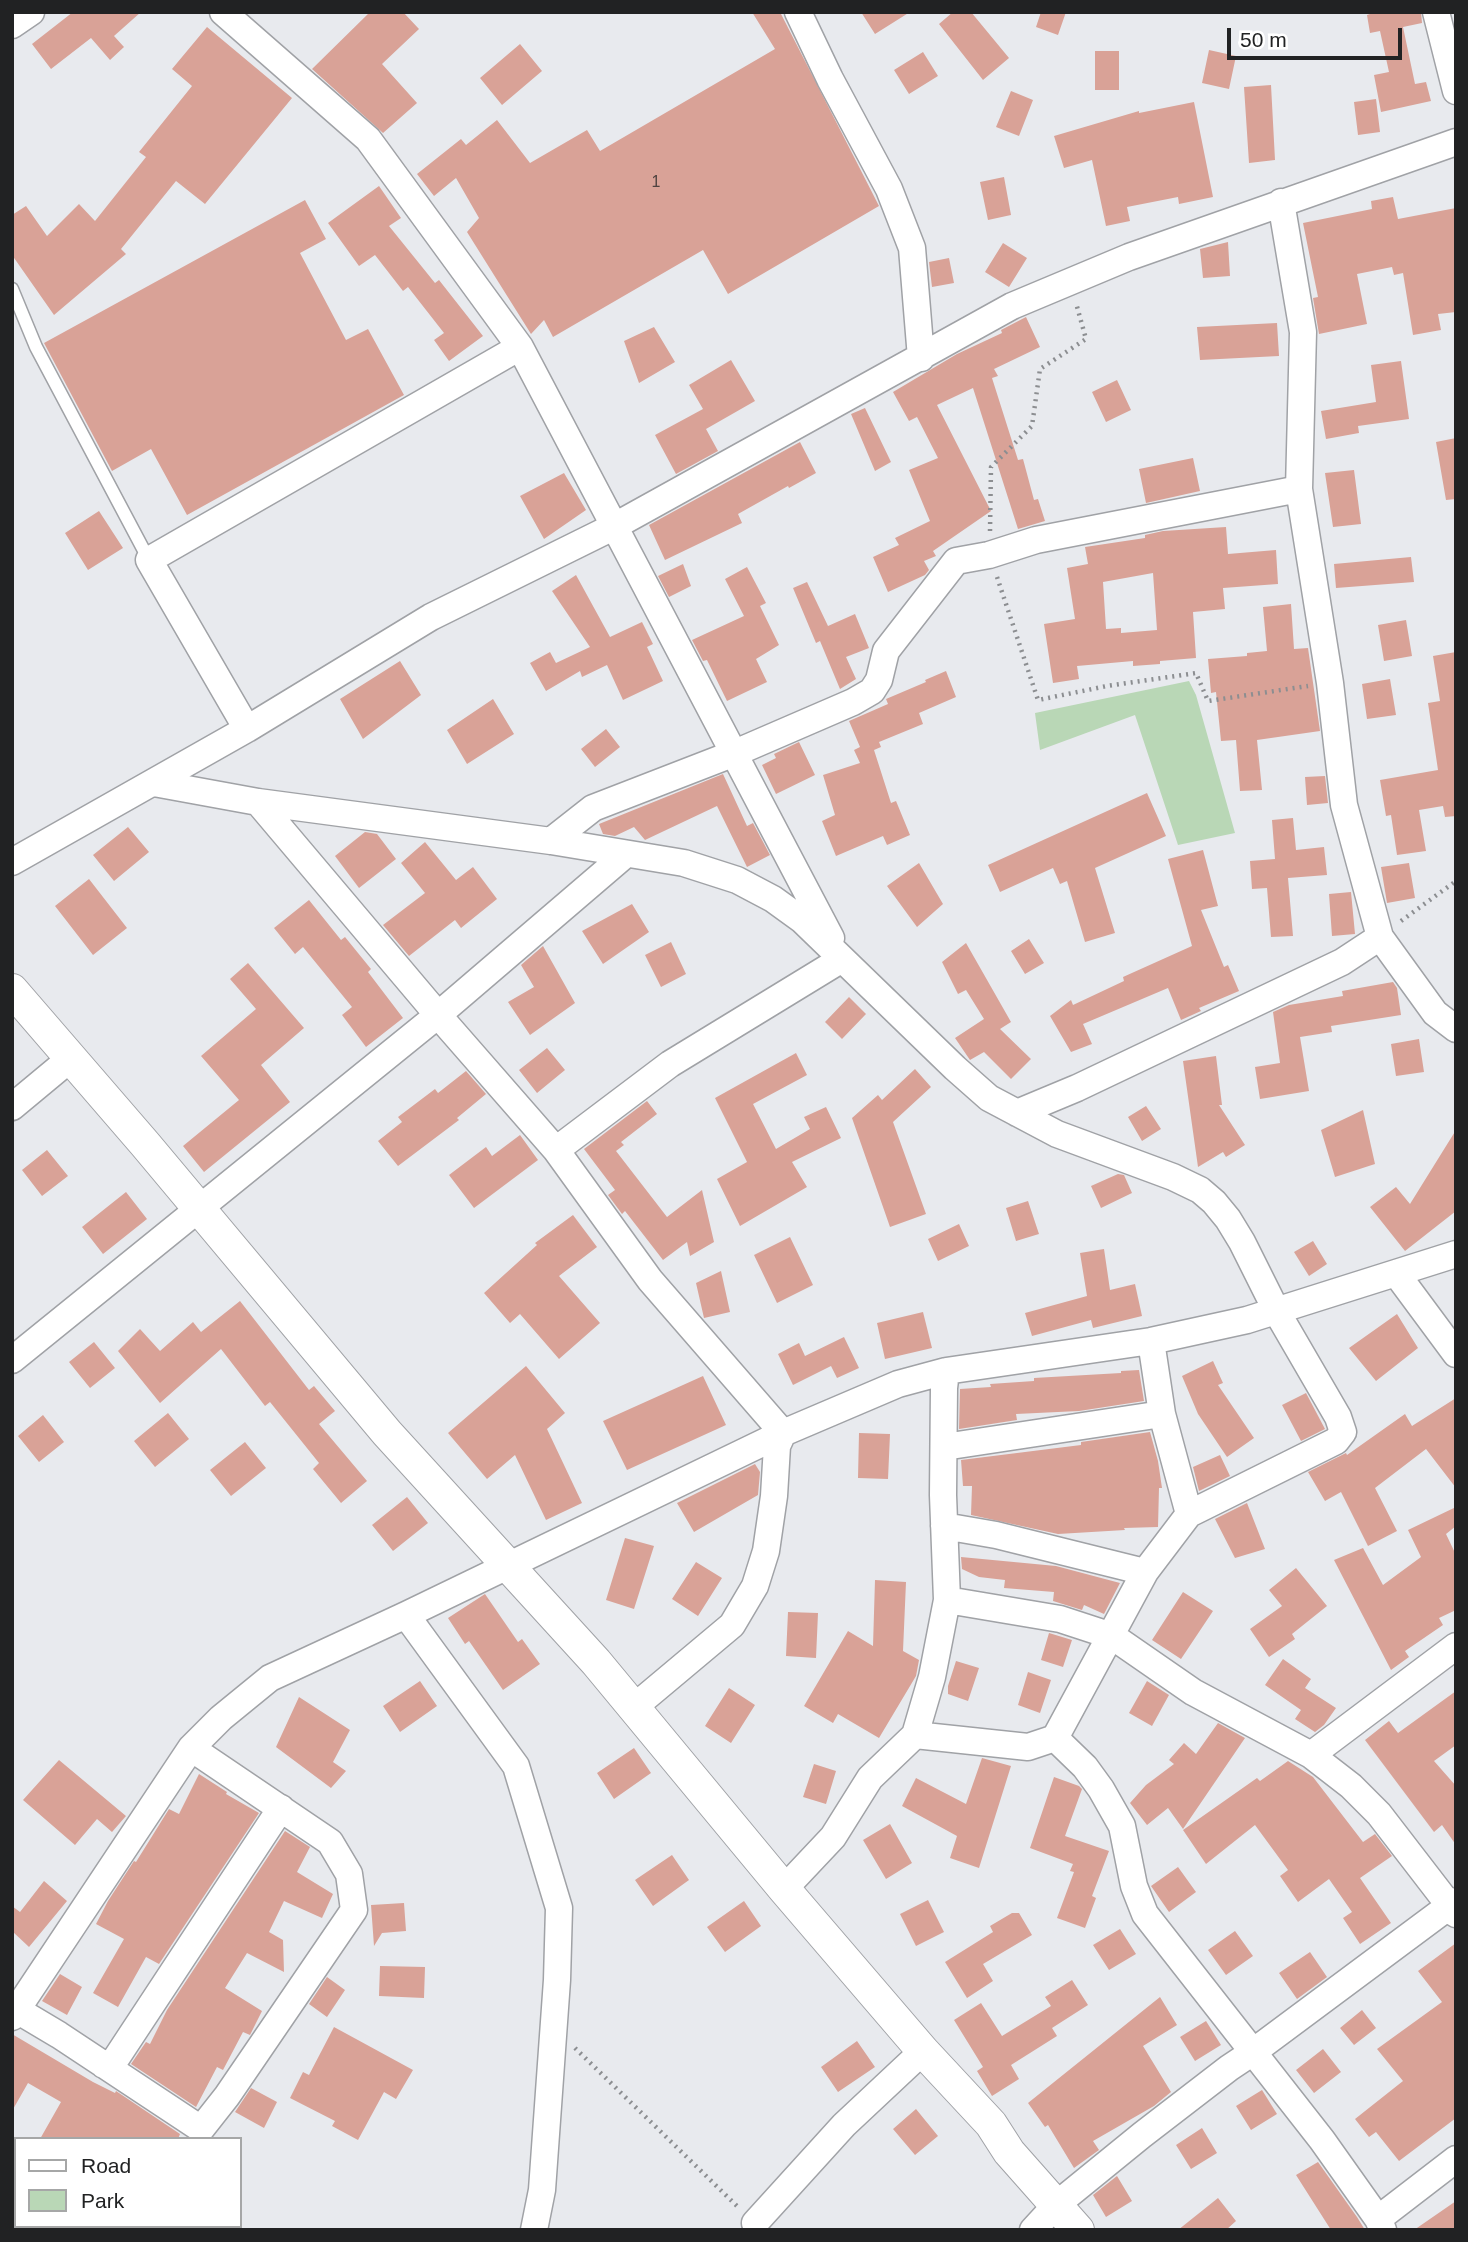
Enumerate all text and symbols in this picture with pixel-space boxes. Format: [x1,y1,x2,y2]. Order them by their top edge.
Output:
scale bar [1230,14,1405,58]
text: 50 m [1240,28,1287,51]
house number: 1 [652,173,660,193]
legend [14,2137,242,2228]
text: Road [81,2154,131,2177]
text: Park [81,2189,124,2212]

